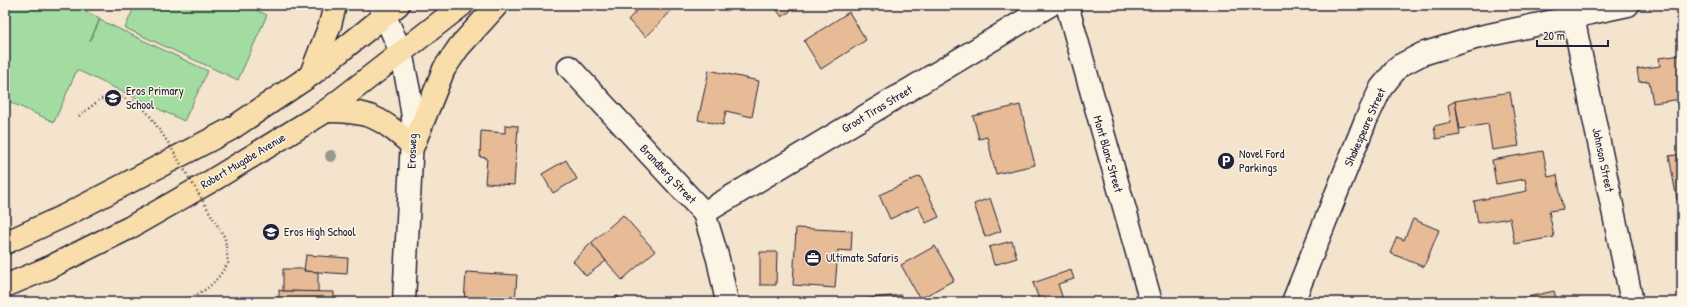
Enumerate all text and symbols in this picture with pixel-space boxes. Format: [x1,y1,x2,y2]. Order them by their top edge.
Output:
scale bar [1537,22,1608,48]
text: 20 m [1543,27,1565,44]
street label: Groot Tiras Street [838,80,916,136]
place label: Eros Primary School [126,82,184,113]
street label: Shakespeare Street [1340,84,1390,169]
school or university icon: Eros Primary School [103,88,123,108]
street label: Mont Blanc Street [1089,114,1128,195]
street label: Johnson Street [1588,126,1619,194]
street label: Robert Mugabe Avenue [197,128,289,193]
street label: Erosweg [402,133,421,169]
street label: Brandberg Street [636,140,701,208]
place label: Novel Ford Parkings [1239,145,1285,176]
parking icon: Novel Ford Parkings [1216,151,1236,171]
school or university icon: Eros High School [261,222,281,242]
place label: Eros High School [284,223,356,240]
office icon: Ultimate Safaris [803,248,823,268]
place label: Ultimate Safaris [826,249,899,266]

